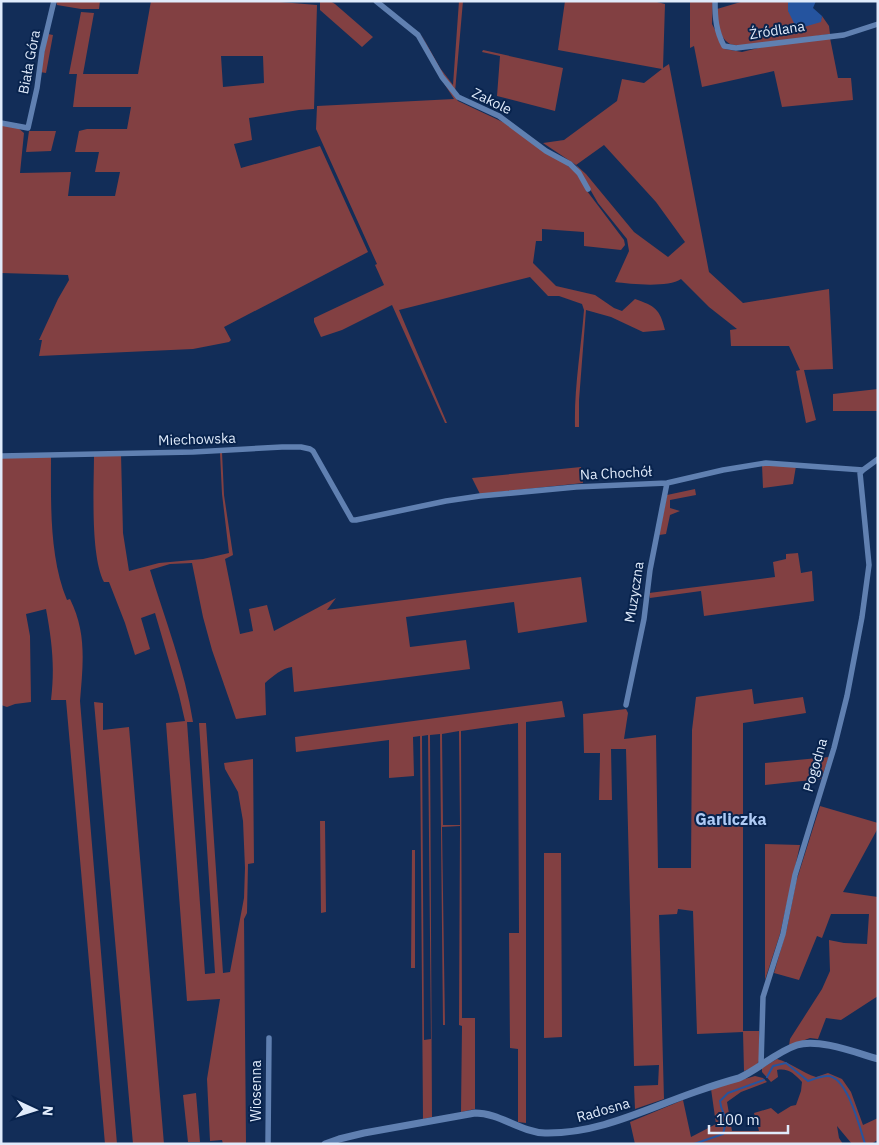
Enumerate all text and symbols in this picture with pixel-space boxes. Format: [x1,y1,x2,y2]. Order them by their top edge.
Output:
street label: Źródlana [748,16,807,43]
street label: Biała Góra [14,28,44,96]
street label: Zakole [469,84,515,118]
street label: Miechowska [158,429,237,449]
street label: Na Chochół [580,462,652,484]
street label: Muzyczna [620,560,648,624]
street label: Pogodna [799,736,831,794]
district label: Garliczka [695,809,767,829]
street label: Wiosenna [247,1060,265,1122]
north arrow [10,1085,60,1135]
street label: Radosna [574,1094,632,1126]
scale bar [709,1102,788,1134]
text: N [39,1105,57,1117]
text: 100 m [716,1110,760,1129]

